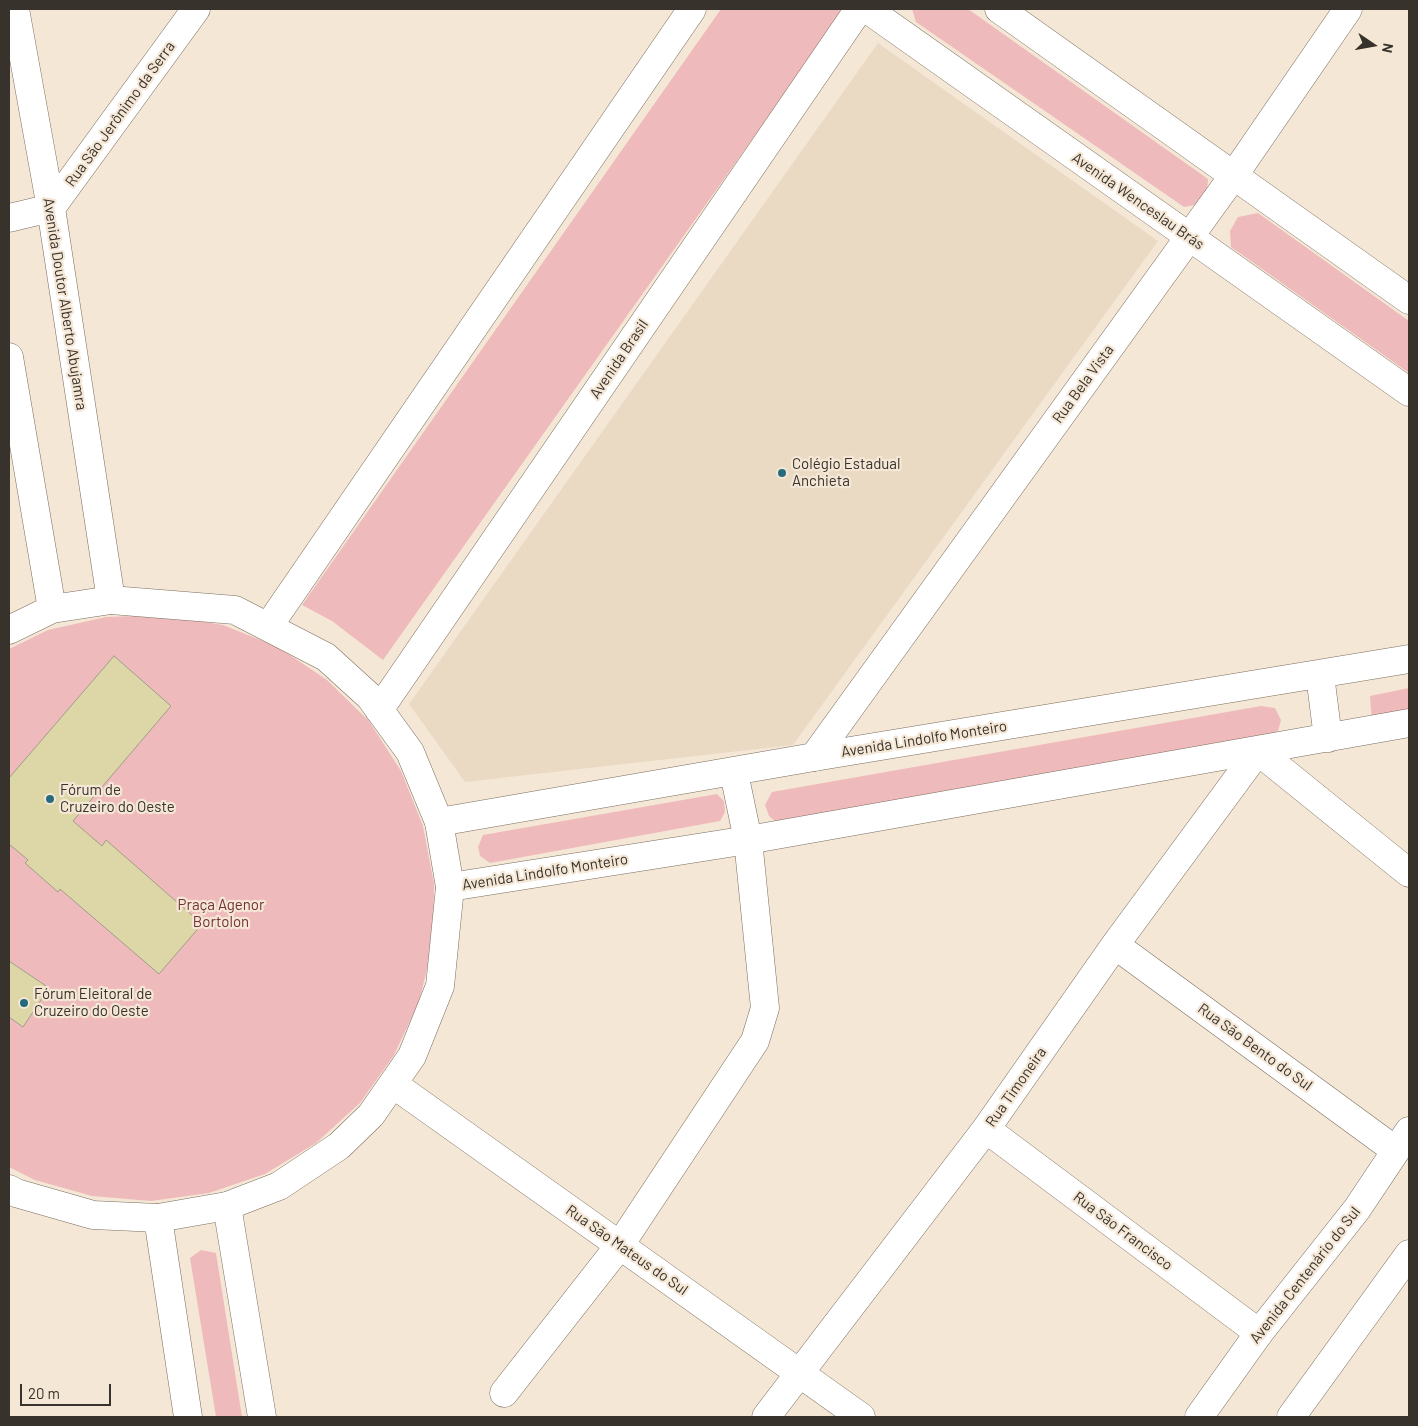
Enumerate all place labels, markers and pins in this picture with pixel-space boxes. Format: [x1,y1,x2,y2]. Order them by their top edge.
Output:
place label: Colégio Estadual Anchieta [792,455,900,490]
marker: Colégio Estadual Anchieta [776,467,788,479]
place label: Fórum de Cruzeiro do Oeste [60,781,175,816]
marker: Fórum de Cruzeiro do Oeste [44,793,56,805]
place label: Fórum Eleitoral de Cruzeiro do Oeste [34,985,152,1020]
marker: Fórum Eleitoral de Cruzeiro do Oeste [18,997,30,1009]

